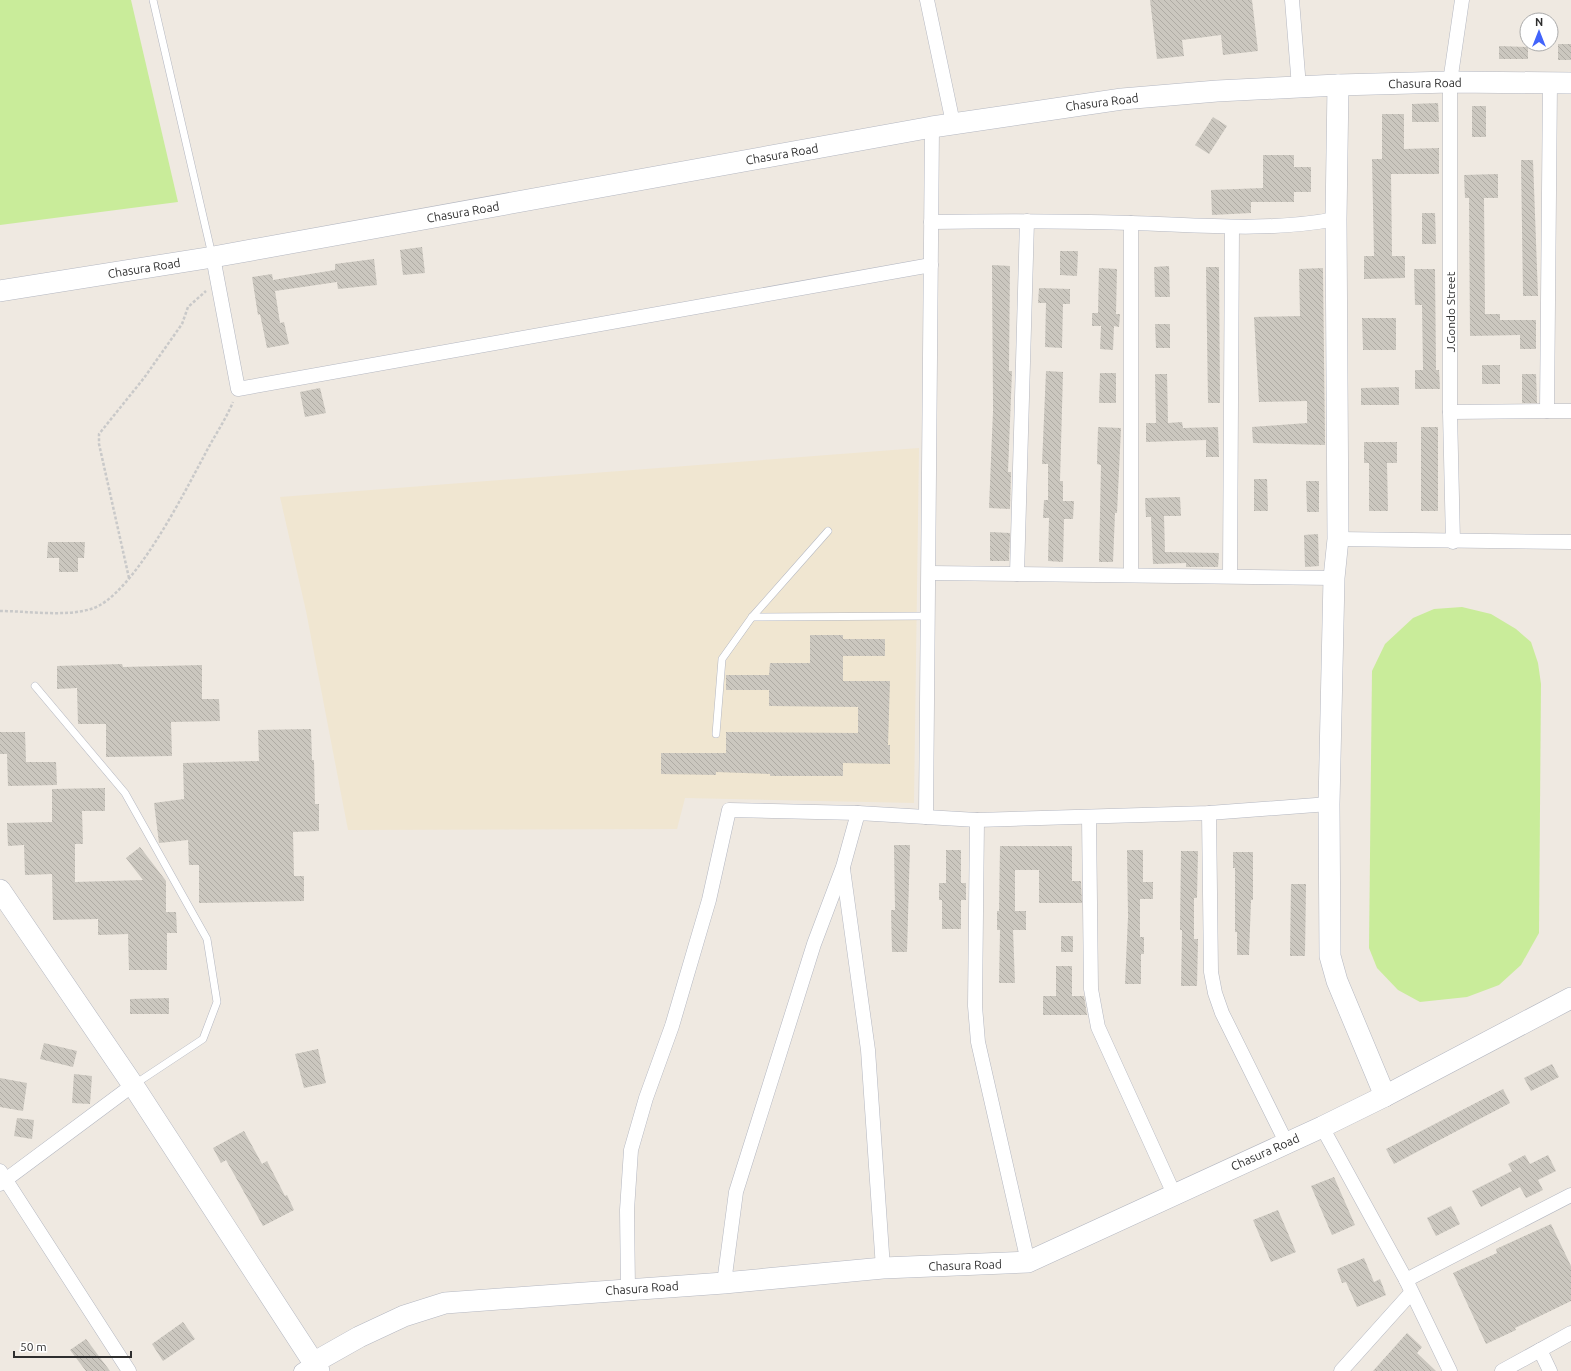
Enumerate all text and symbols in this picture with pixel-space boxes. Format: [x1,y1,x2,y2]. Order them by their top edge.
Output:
north arrow [1519,12,1559,52]
text: N [1535,16,1543,28]
street label: Chasura Road [1388,76,1462,90]
street label: Chasura Road [1065,91,1139,113]
street label: Chasura Road [745,141,819,167]
street label: Chasura Road [426,199,500,225]
street label: Chasura Road [107,256,181,280]
street label: J.Gondo Street [1444,271,1457,352]
street label: Chasura Road [1229,1131,1301,1173]
street label: Chasura Road [928,1257,1002,1273]
street label: Chasura Road [605,1279,679,1297]
scale bar [14,1333,131,1359]
text: 50 m [20,1340,47,1353]

